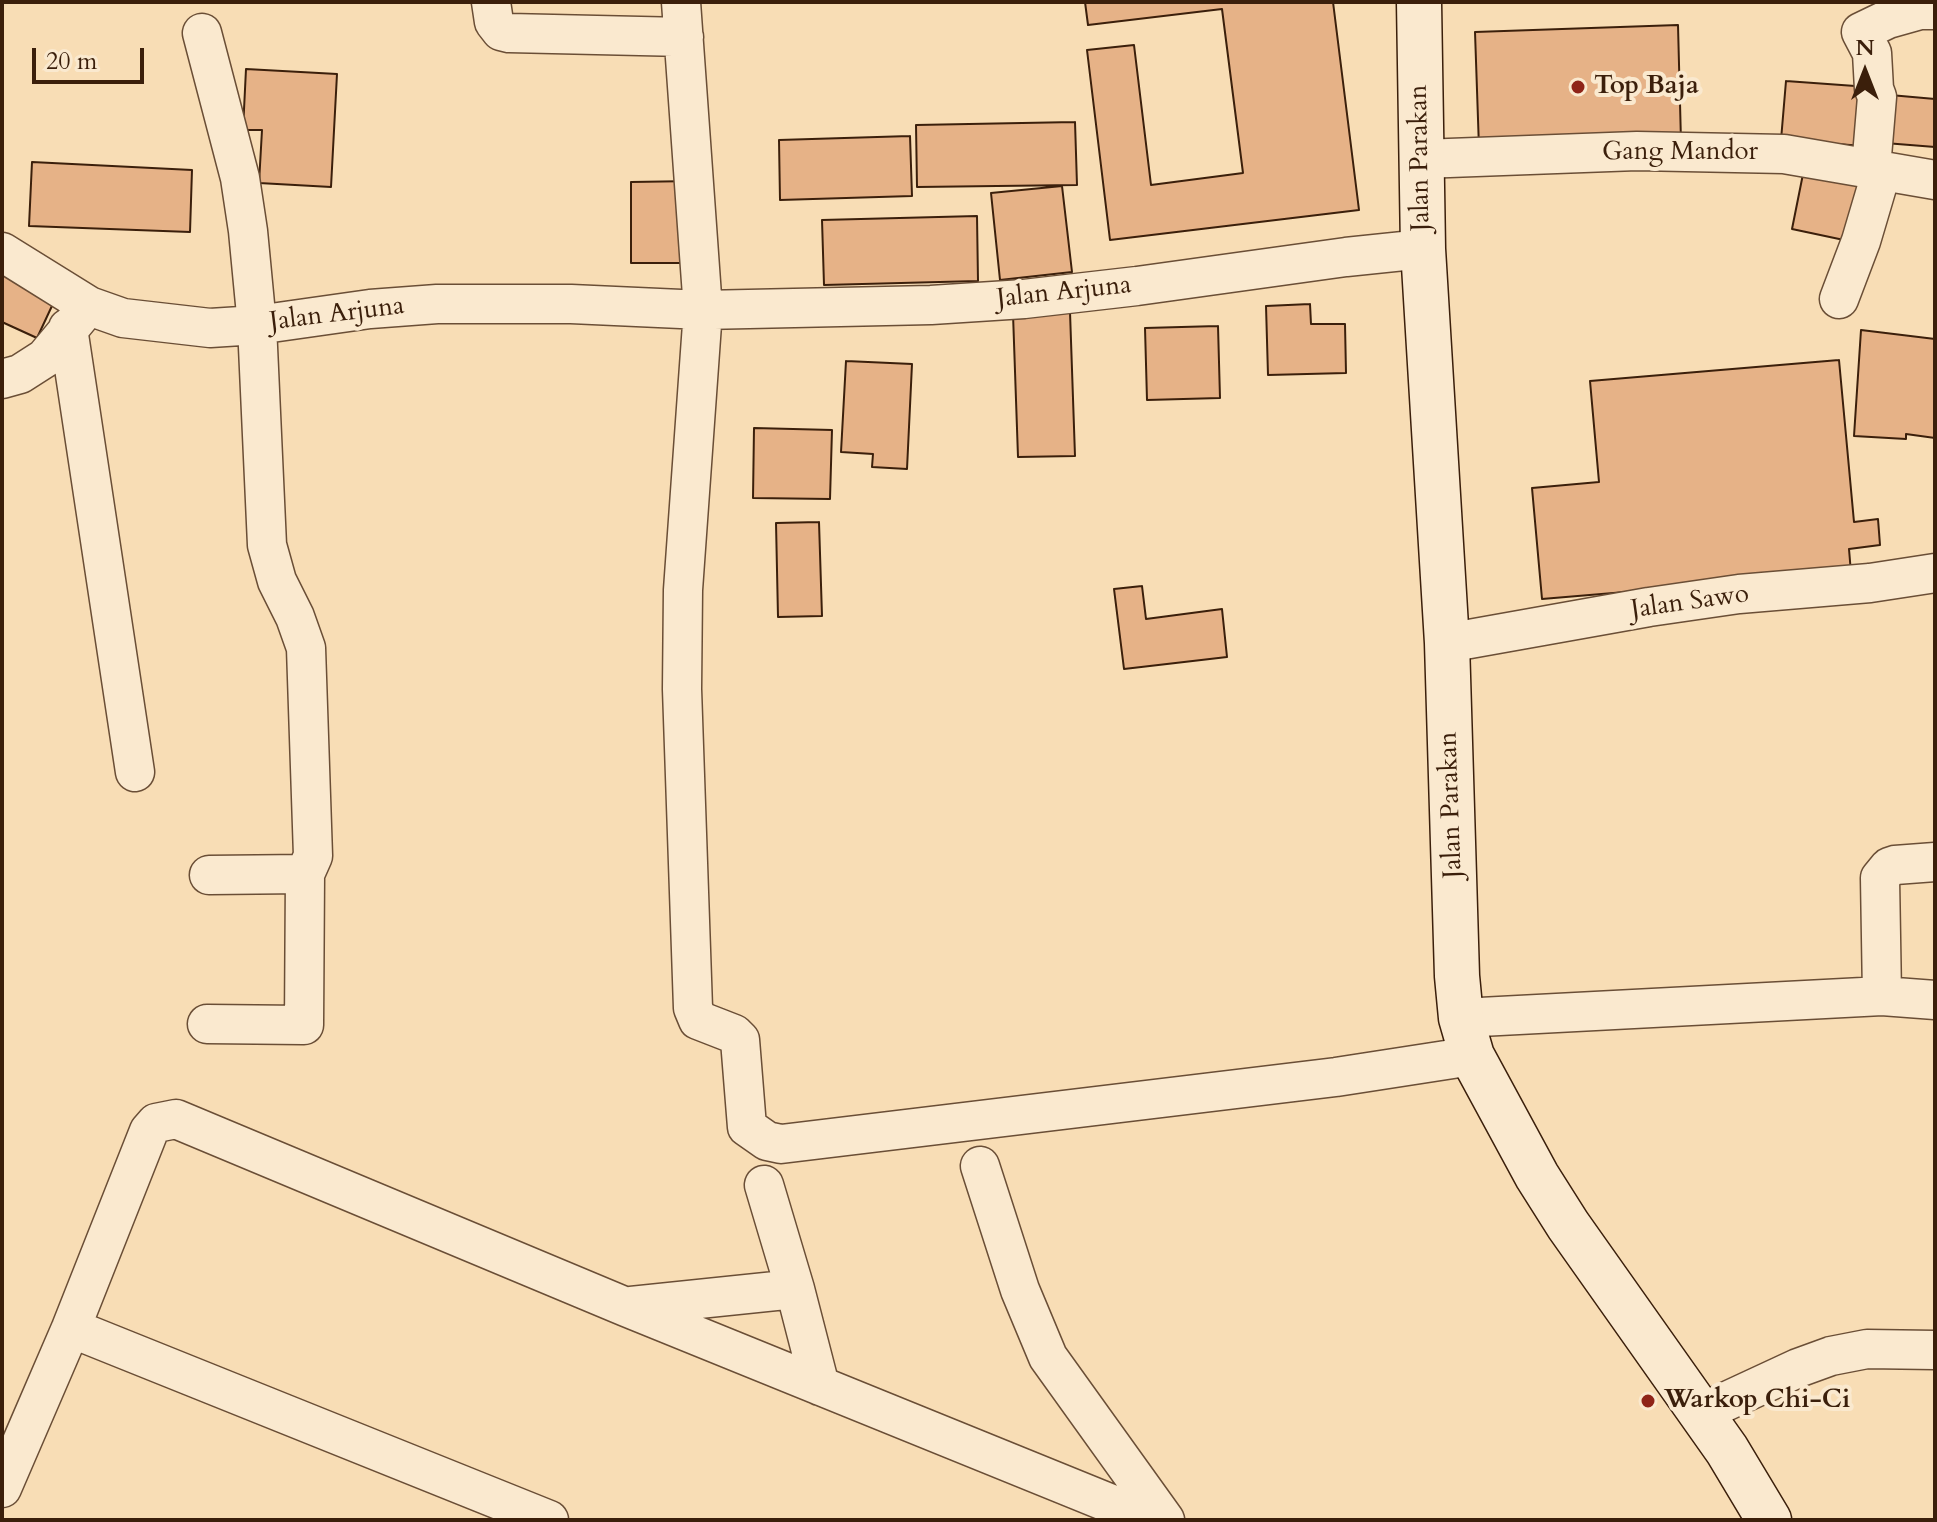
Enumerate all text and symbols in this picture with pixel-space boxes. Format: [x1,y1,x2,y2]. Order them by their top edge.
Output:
scale bar [36,32,148,82]
north arrow [1825,32,1905,112]
text: N [1855,33,1875,63]
text: 20 m [46,45,97,78]
place label: Top Baja [1594,71,1699,103]
marker: Top Baja [1569,78,1587,96]
street label: Jalan Parakan [1404,84,1438,232]
street label: Gang Mandor [1602,137,1758,169]
street label: Jalan Arjuna [995,270,1133,316]
street label: Jalan Arjuna [268,291,406,339]
street label: Jalan Sawo [1629,579,1751,627]
street label: Jalan Parakan [1434,731,1470,879]
place label: Warkop Chi-Ci [1664,1385,1850,1417]
marker: Warkop Chi-Ci [1639,1392,1657,1410]

